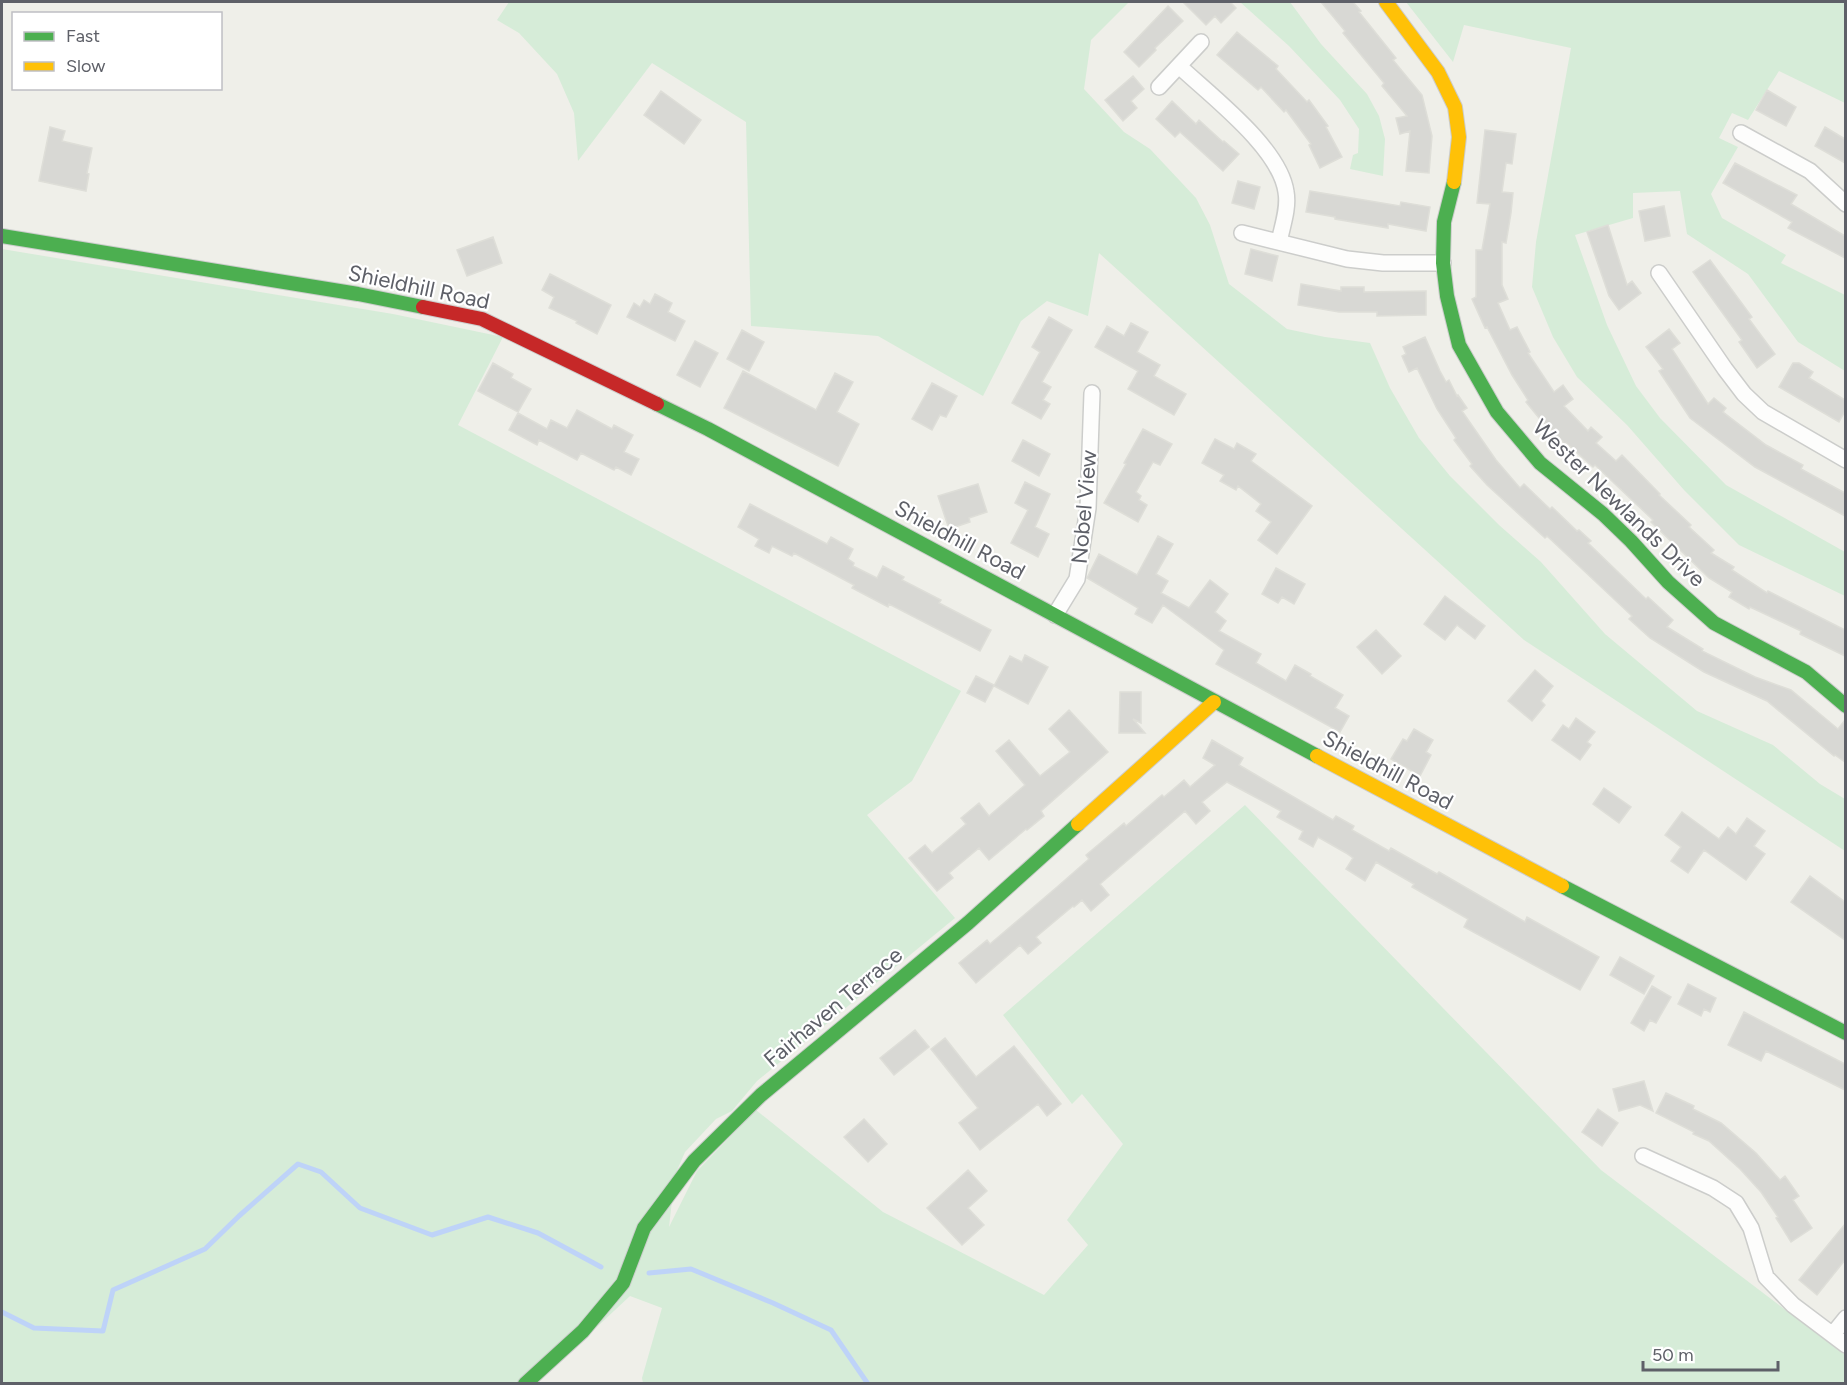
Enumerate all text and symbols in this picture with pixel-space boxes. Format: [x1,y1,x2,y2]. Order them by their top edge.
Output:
legend [12,12,222,90]
text: Fast [66,25,100,47]
text: Slow [66,55,105,77]
street label: Shieldhill Road [346,259,492,315]
street label: Wester Newlands Drive [1527,414,1711,592]
street label: Nobel View [1066,448,1102,565]
street label: Shieldhill Road [890,494,1030,586]
street label: Shieldhill Road [1318,724,1458,816]
street label: Fairhaven Terrace [758,941,908,1073]
scale bar [1643,1334,1778,1372]
text: 50 m [1652,1344,1694,1366]

